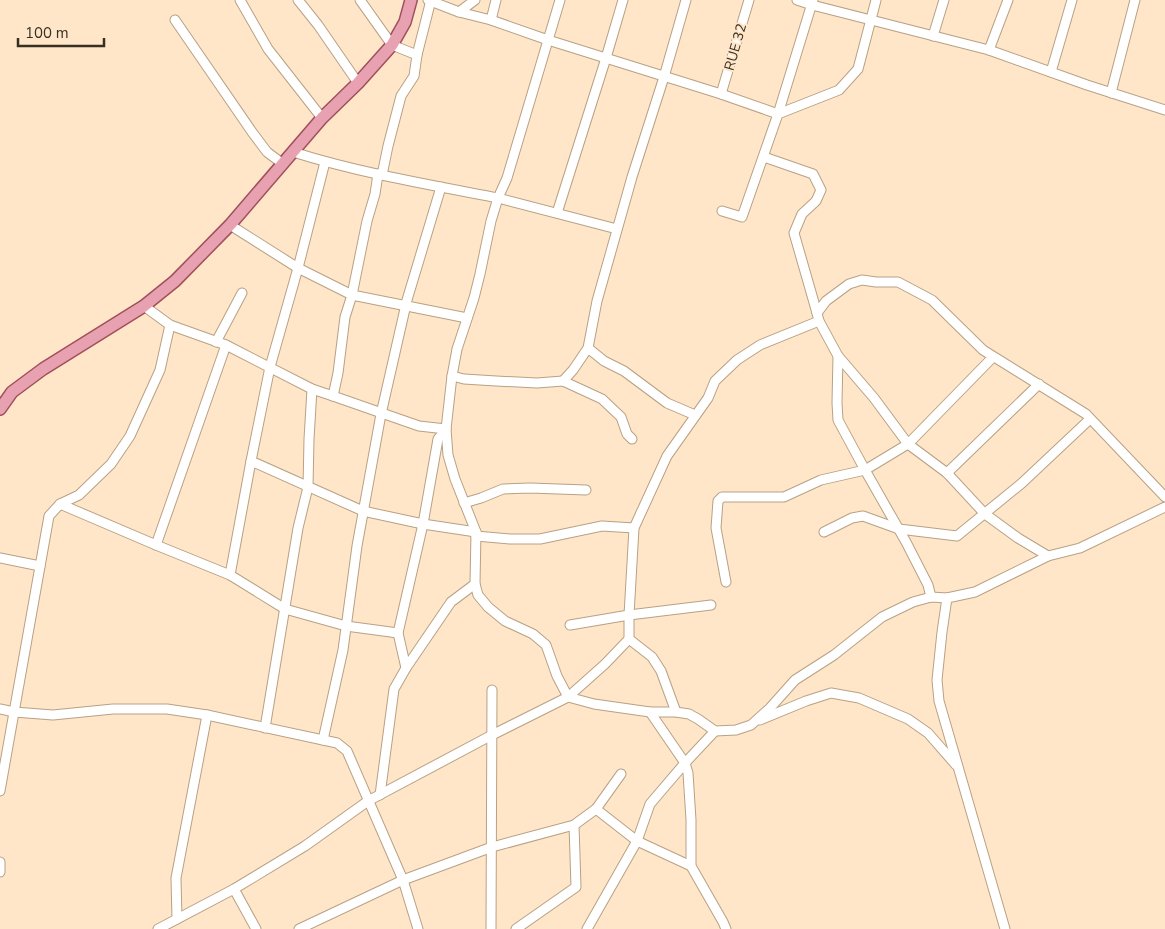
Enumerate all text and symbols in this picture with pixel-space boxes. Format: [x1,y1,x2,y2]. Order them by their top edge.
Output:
scale bar [18,15,104,47]
street label: RUE 32 [720,21,751,73]
text: 100 m [25,23,69,43]

